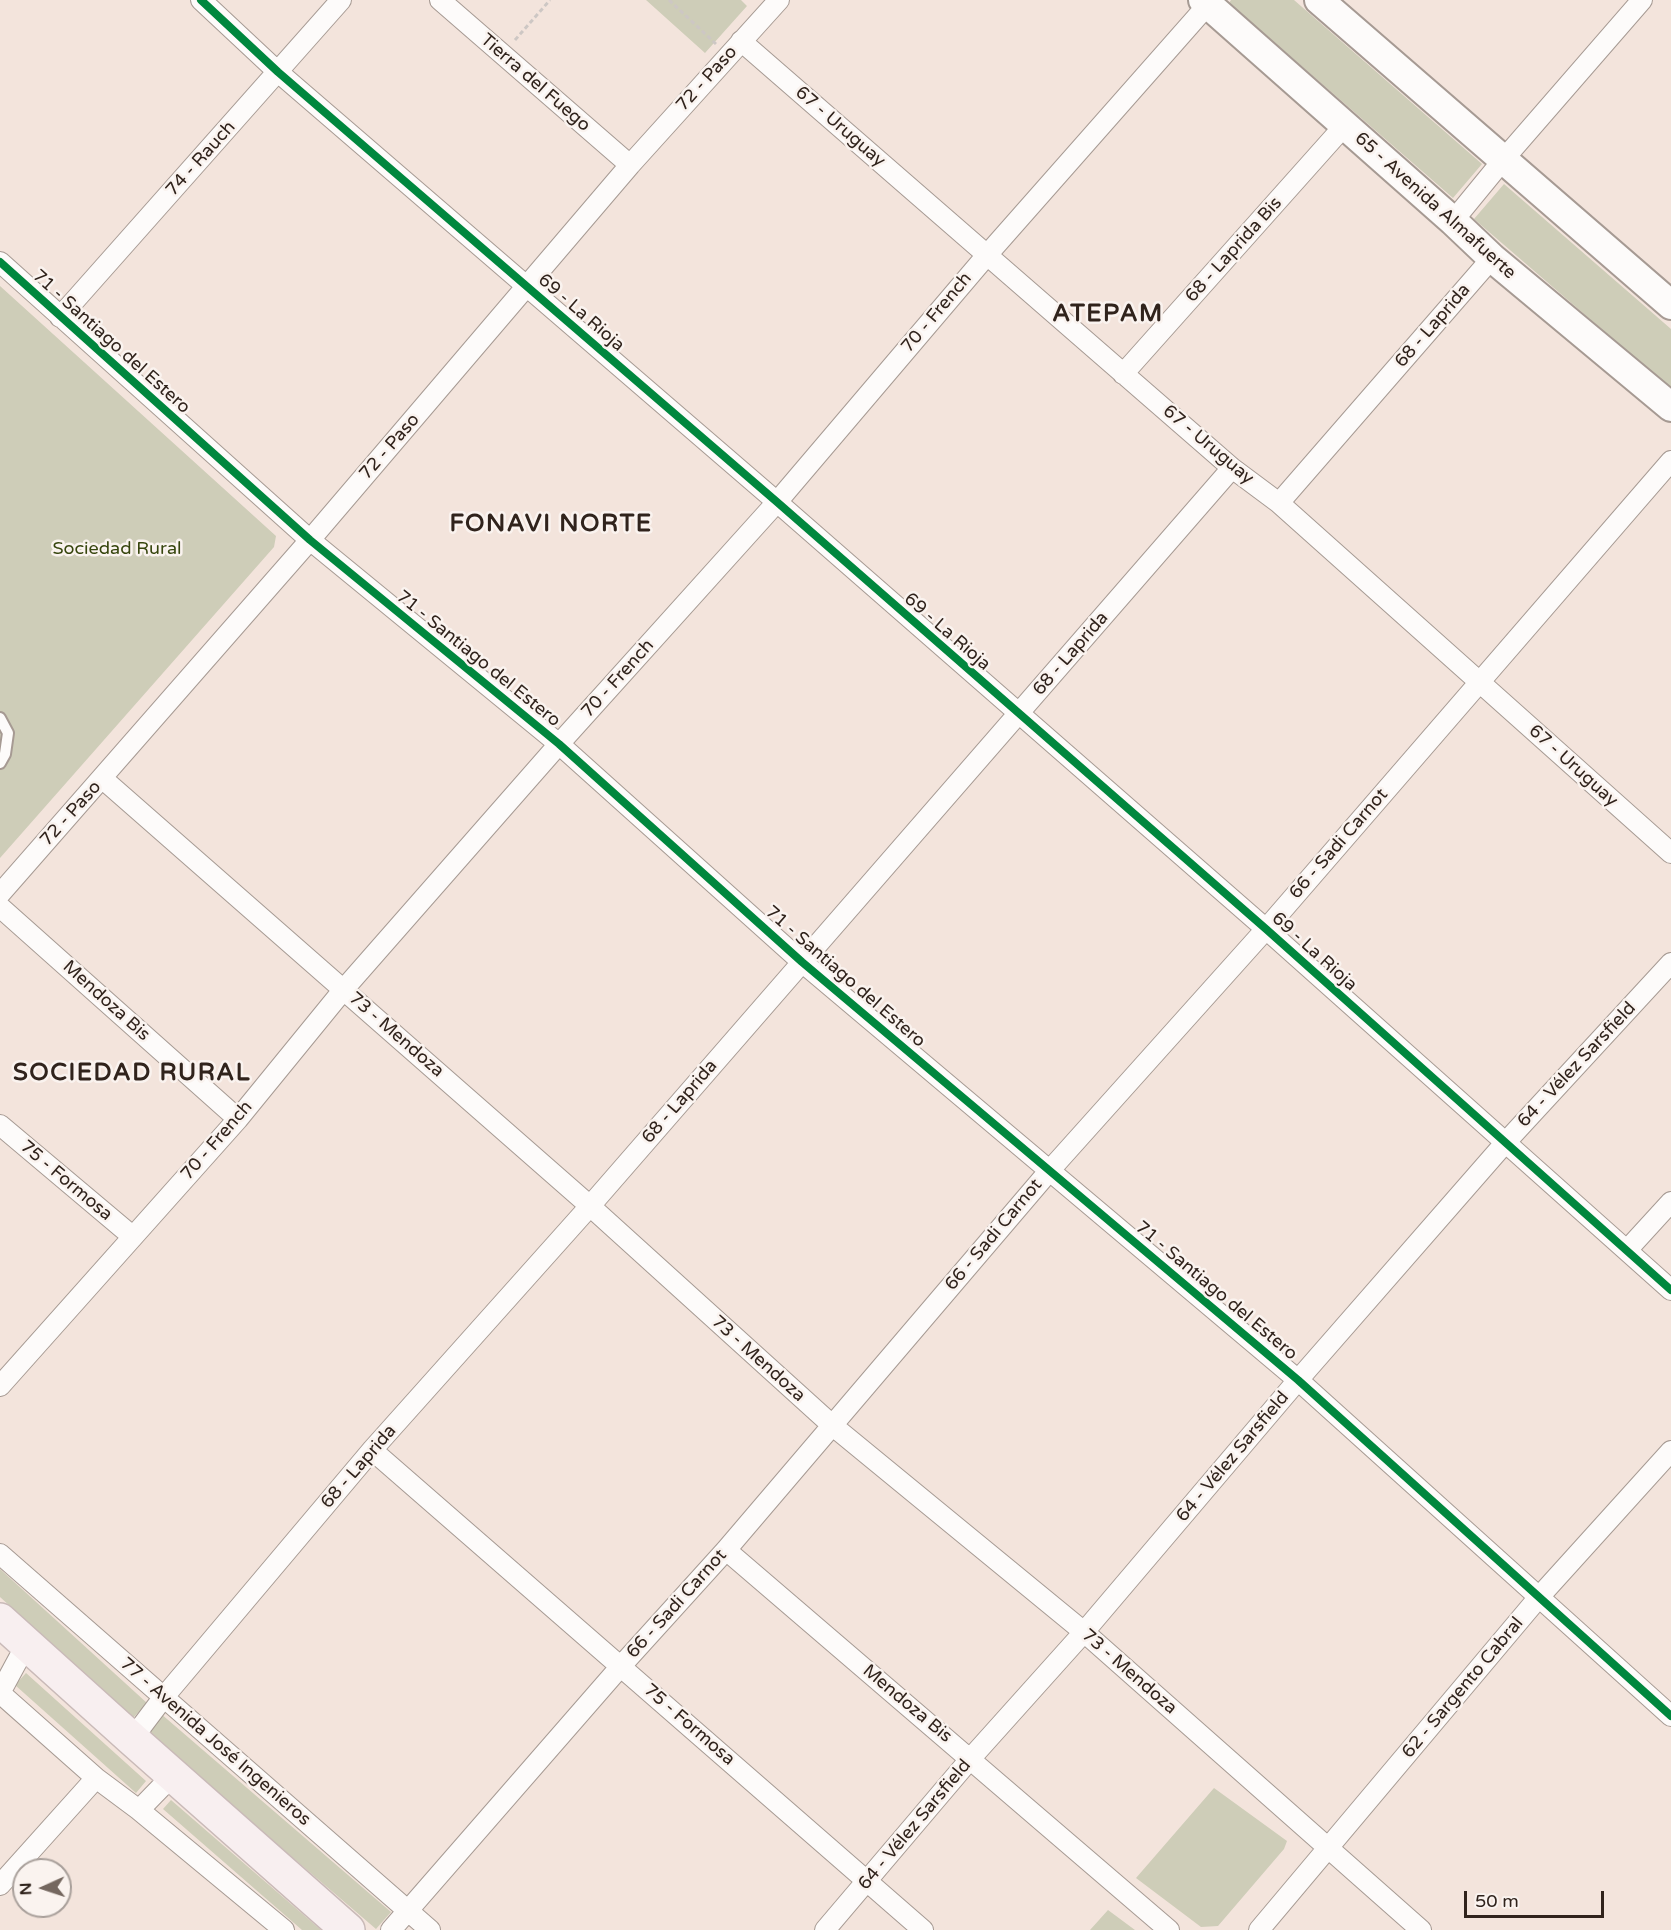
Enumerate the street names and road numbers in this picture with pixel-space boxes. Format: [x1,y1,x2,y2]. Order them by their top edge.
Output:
street label: Tierra del Fuego [476,29,594,137]
street label: 72 - Paso [672,42,742,116]
street label: 67 - Uruguay [790,82,890,172]
street label: 74 - Rauch [162,117,240,201]
street label: 65 - Avenida Almafuerte [1350,128,1520,284]
street label: 68 - Laprida Bis [1181,193,1287,307]
street label: 71 - Santiago del Estero [28,265,194,419]
street label: 70 - French [897,268,977,358]
street label: 69 - La Rioja [533,270,629,356]
street label: 68 - Laprida [1391,280,1475,372]
street label: 67 - Uruguay [1158,401,1258,489]
street label: 72 - Paso [355,409,425,485]
street label: 71 - Santiago del Estero [392,586,564,732]
street label: 69 - La Rioja [899,589,995,675]
street label: 68 - Laprida [1029,608,1113,700]
street label: 70 - French [577,635,659,723]
street label: 67 - Uruguay [1524,720,1622,812]
street label: 72 - Paso [36,777,106,851]
street label: 66 - Sadi Carnot [1285,784,1393,904]
street label: 71 - Santiago del Estero [761,902,929,1052]
street label: 69 - La Rioja [1267,908,1361,996]
street label: Mendoza Bis [58,956,154,1046]
street label: 73 - Mendoza [344,988,448,1082]
street label: 64 - Vélez Sarsfield [1513,998,1641,1132]
street label: 68 - Laprida [638,1056,722,1148]
street label: 70 - French [177,1097,257,1185]
street label: 75 - Formosa [16,1136,116,1226]
street label: 66 - Sadi Carnot [941,1175,1047,1295]
street label: 71 - Santiago del Estero [1131,1217,1301,1365]
street label: 73 - Mendoza [707,1311,809,1407]
street label: 64 - Vélez Sarsfield [1172,1387,1294,1527]
street label: 68 - Laprida [317,1421,401,1513]
street label: 66 - Sadi Carnot [622,1545,732,1663]
street label: 62 - Sargento Cabral [1398,1613,1528,1763]
street label: 73 - Mendoza [1077,1625,1181,1719]
street label: 77 - Avenida José Ingenieros [115,1653,315,1831]
street label: Mendoza Bis [858,1660,956,1748]
street label: 75 - Formosa [639,1680,739,1770]
street label: 64 - Vélez Sarsfield [854,1755,976,1895]

